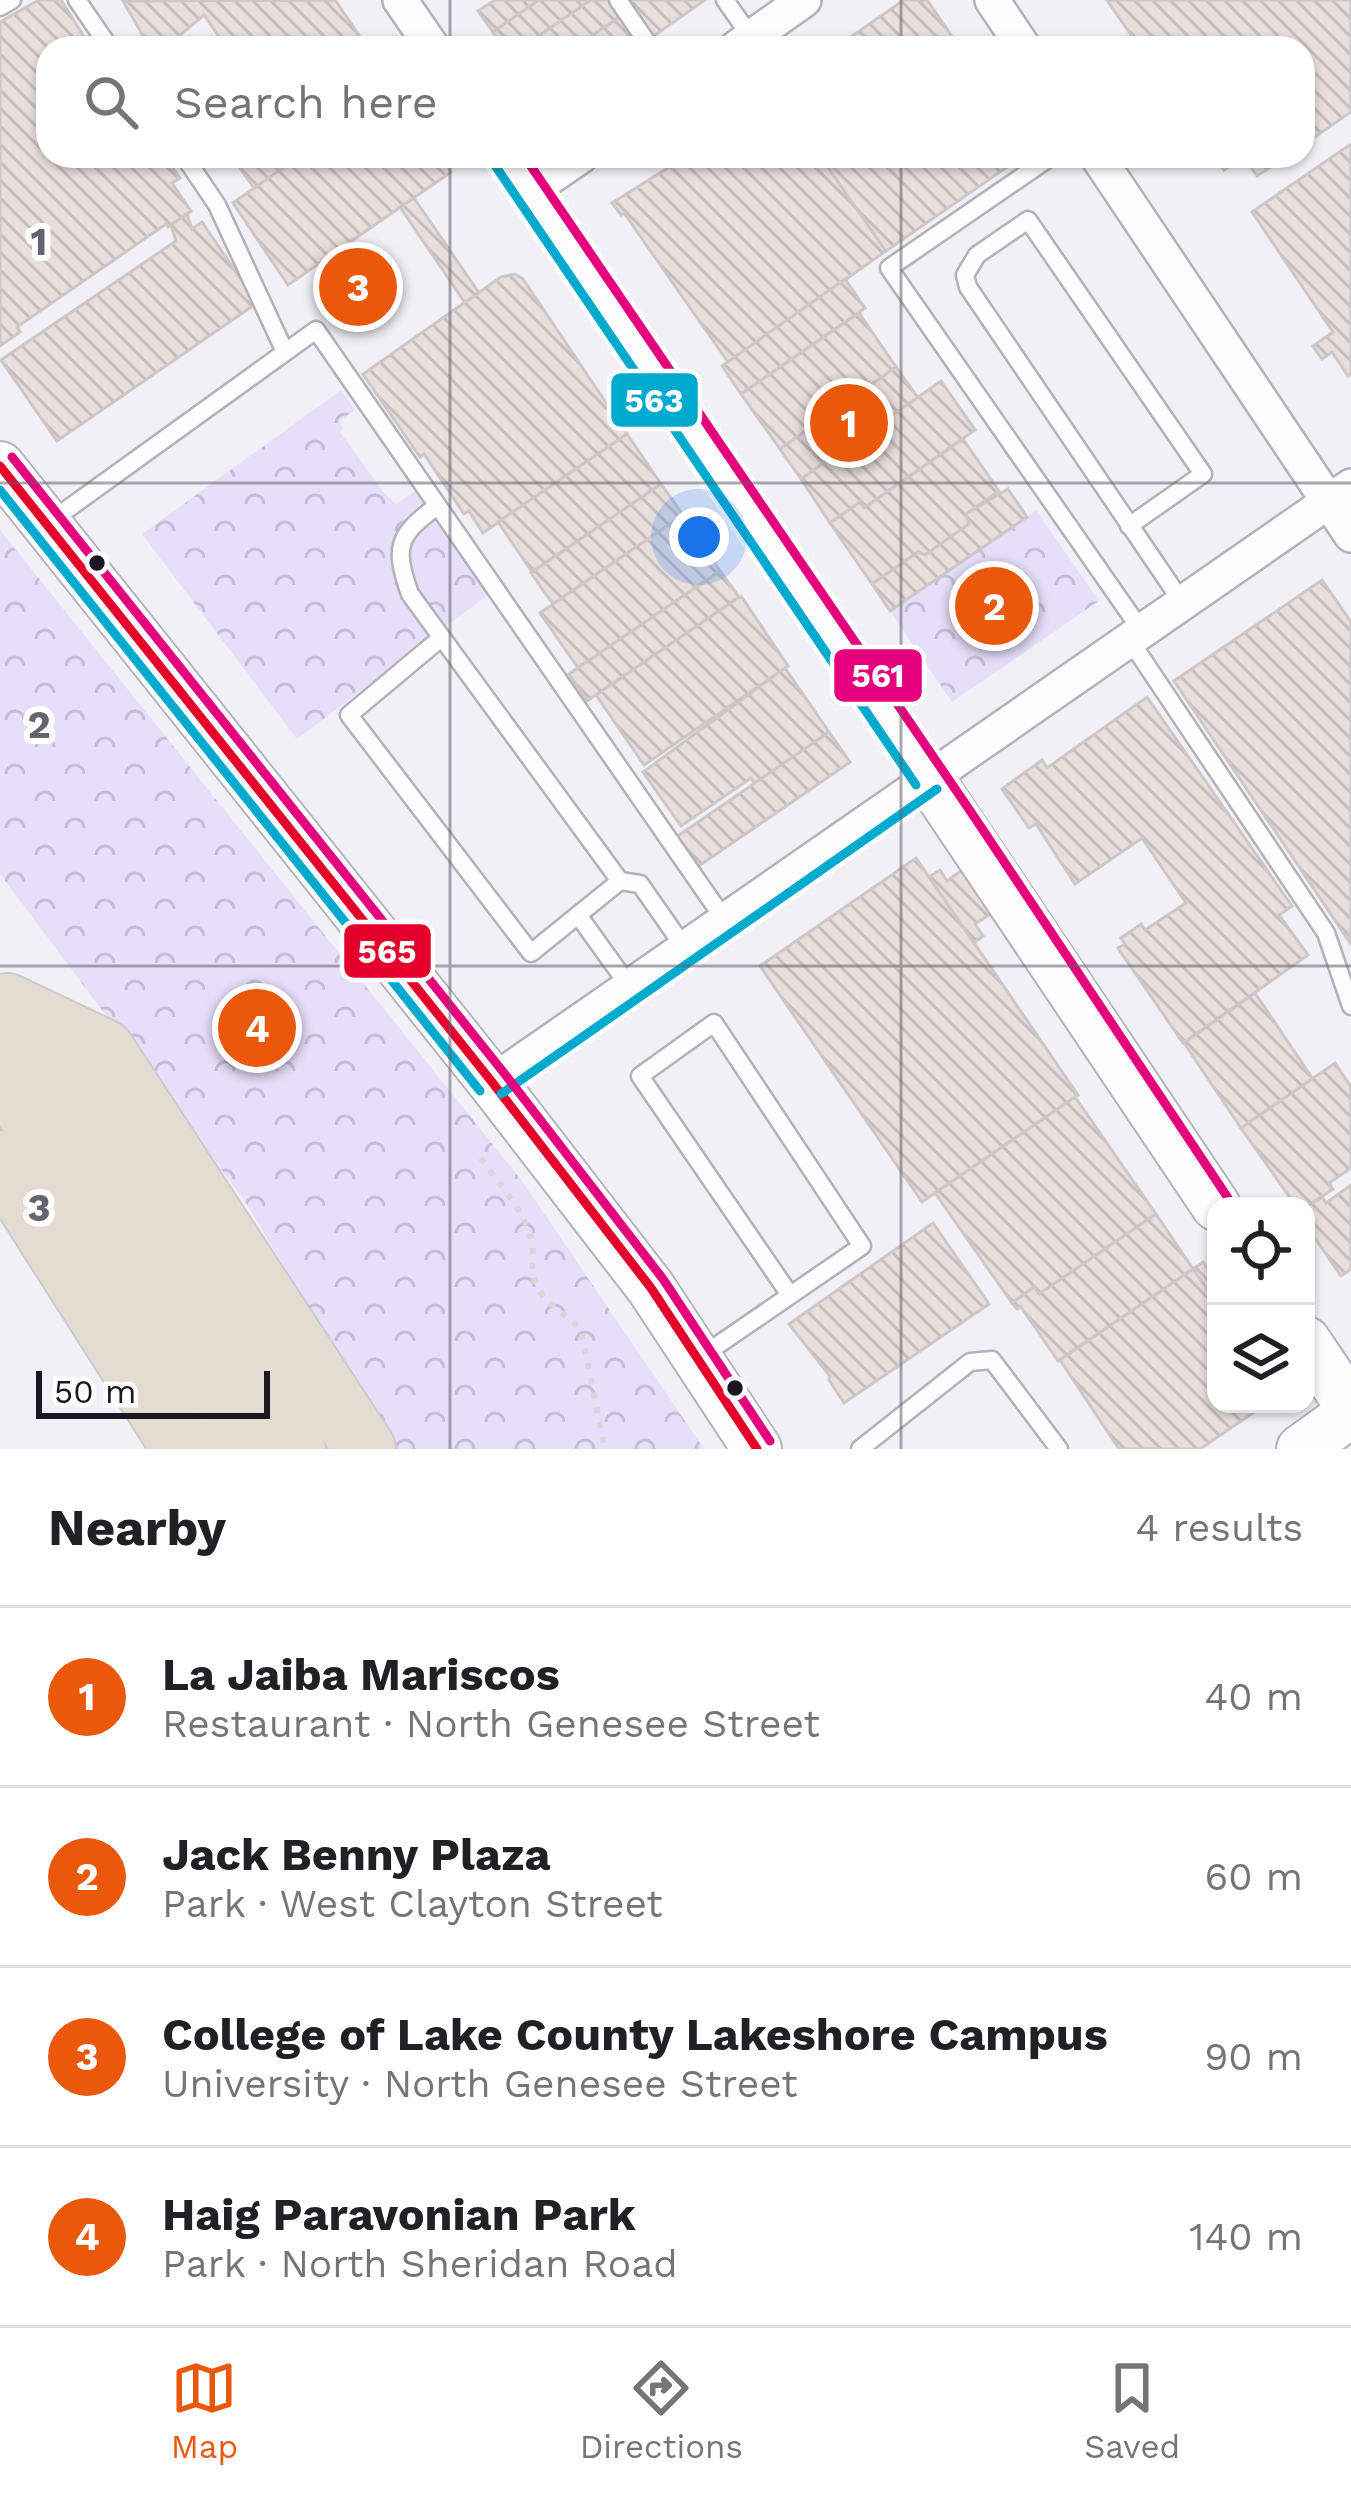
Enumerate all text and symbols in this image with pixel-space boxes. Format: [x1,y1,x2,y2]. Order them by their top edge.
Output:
search box [36,36,1315,168]
icon: search [78,69,144,135]
text: Search here [174,76,438,129]
text: 1 [31,219,47,264]
pin: 3 [319,242,397,332]
line badge: 563 [609,371,700,429]
pin: 1 [810,378,888,468]
text: 563 [624,381,684,420]
your location [669,507,729,567]
unlabelled marker [86,552,108,574]
pin: 2 [955,561,1033,651]
line badge: 561 [832,647,924,704]
text: 561 [851,656,905,695]
text: 2 [27,702,51,747]
line badge: 565 [342,922,433,980]
text: 565 [358,932,416,971]
pin: 4 [218,983,296,1073]
text: 3 [27,1185,51,1230]
map controls [1207,1197,1315,1413]
button: locate [1207,1197,1315,1305]
button: layers [1207,1305,1315,1413]
scale bar [36,1365,270,1418]
text: 50 m [54,1372,136,1411]
unlabelled marker [724,1377,746,1399]
text: Nearby [48,1498,226,1557]
text: 4 results [1135,1505,1303,1550]
text: La Jaiba Mariscos [162,1648,560,1701]
text: 1 [79,1674,95,1719]
text: 40 m [1204,1674,1303,1719]
text: Restaurant · North Genesee Street [162,1701,820,1746]
text: Jack Benny Plaza [162,1828,550,1881]
text: 2 [75,1854,99,1899]
text: 60 m [1205,1854,1303,1899]
text: Park · West Clayton Street [162,1881,663,1926]
text: College of Lake County Lakeshore Campus [162,2008,1108,2061]
text: 3 [75,2034,99,2079]
text: 90 m [1204,2034,1303,2079]
text: University · North Genesee Street [162,2061,798,2106]
text: Haig Paravonian Park [162,2188,636,2241]
text: 4 [74,2214,100,2259]
text: 140 m [1189,2214,1303,2259]
text: Park · North Sheridan Road [162,2241,678,2286]
tab: Map [171,2355,238,2466]
tab: Directions [580,2355,743,2466]
tab: Saved [1084,2355,1180,2466]

